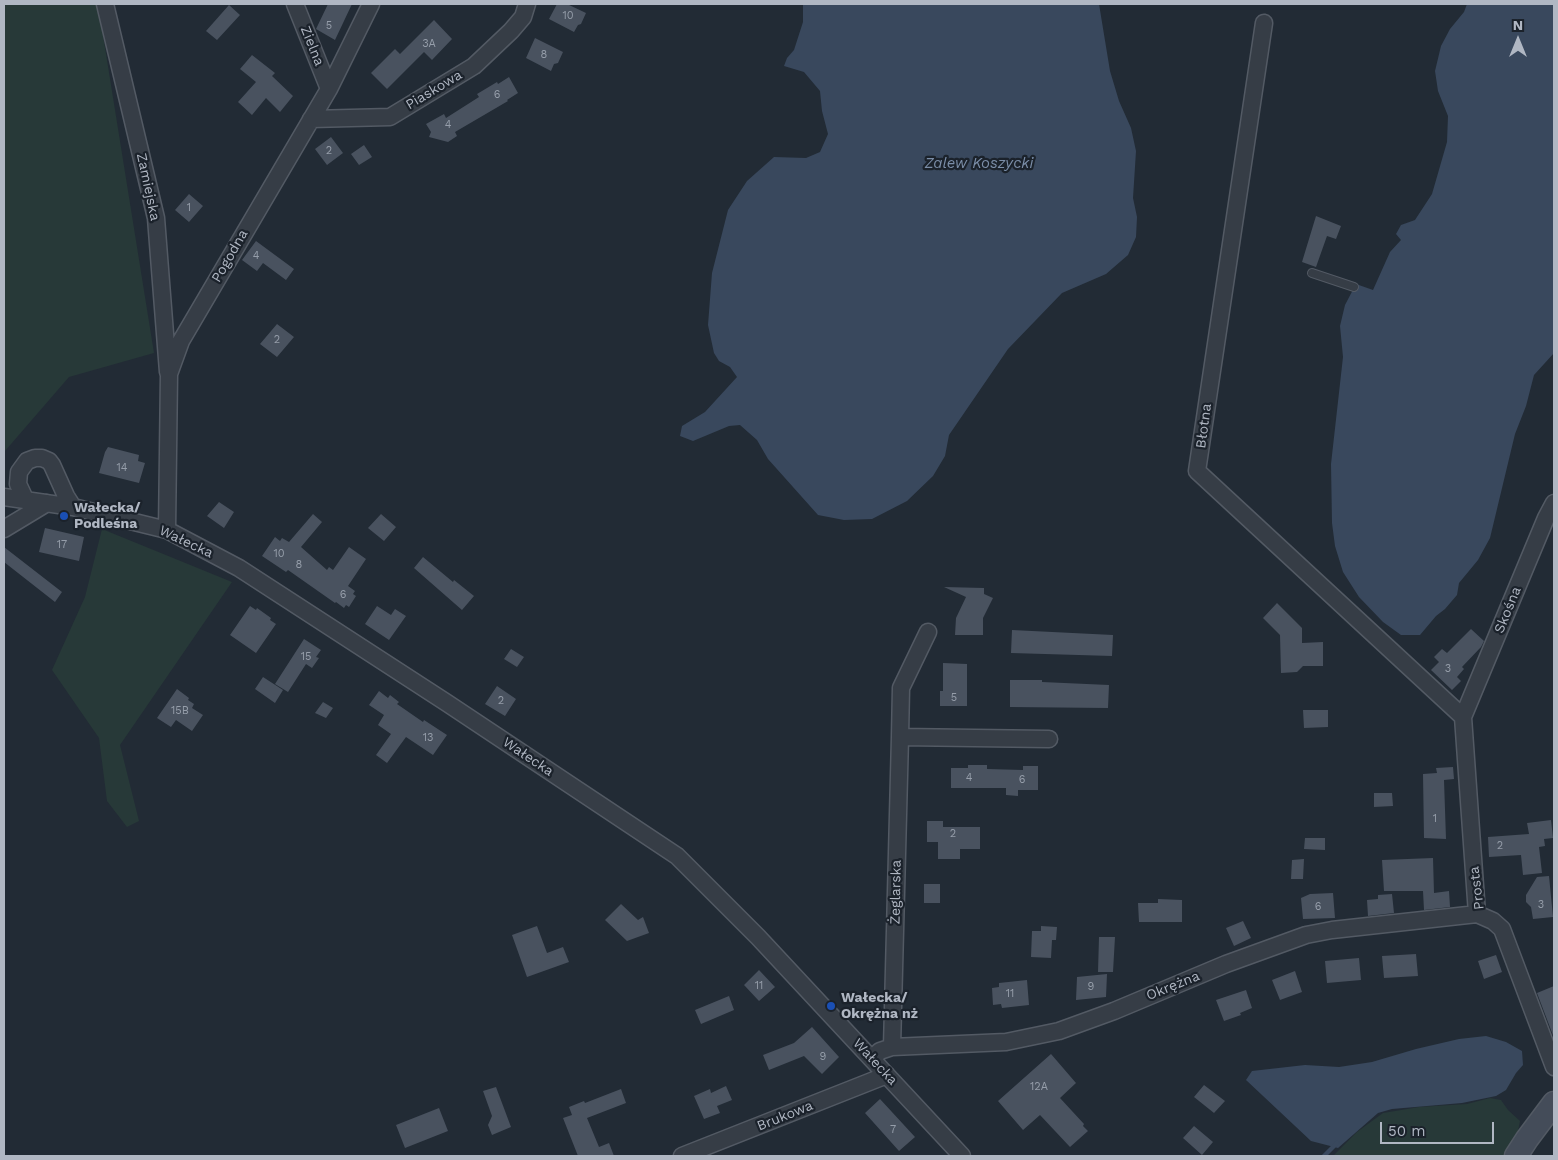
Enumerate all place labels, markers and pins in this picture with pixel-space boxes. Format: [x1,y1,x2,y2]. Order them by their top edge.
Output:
place label: Wałecka/ Podleśna [74,500,141,532]
marker: Wałecka/ Podleśna [58,510,70,522]
place label: Wałecka/ Okrężna nż [841,990,918,1022]
marker: Wałecka/ Okrężna nż [825,1000,837,1012]

